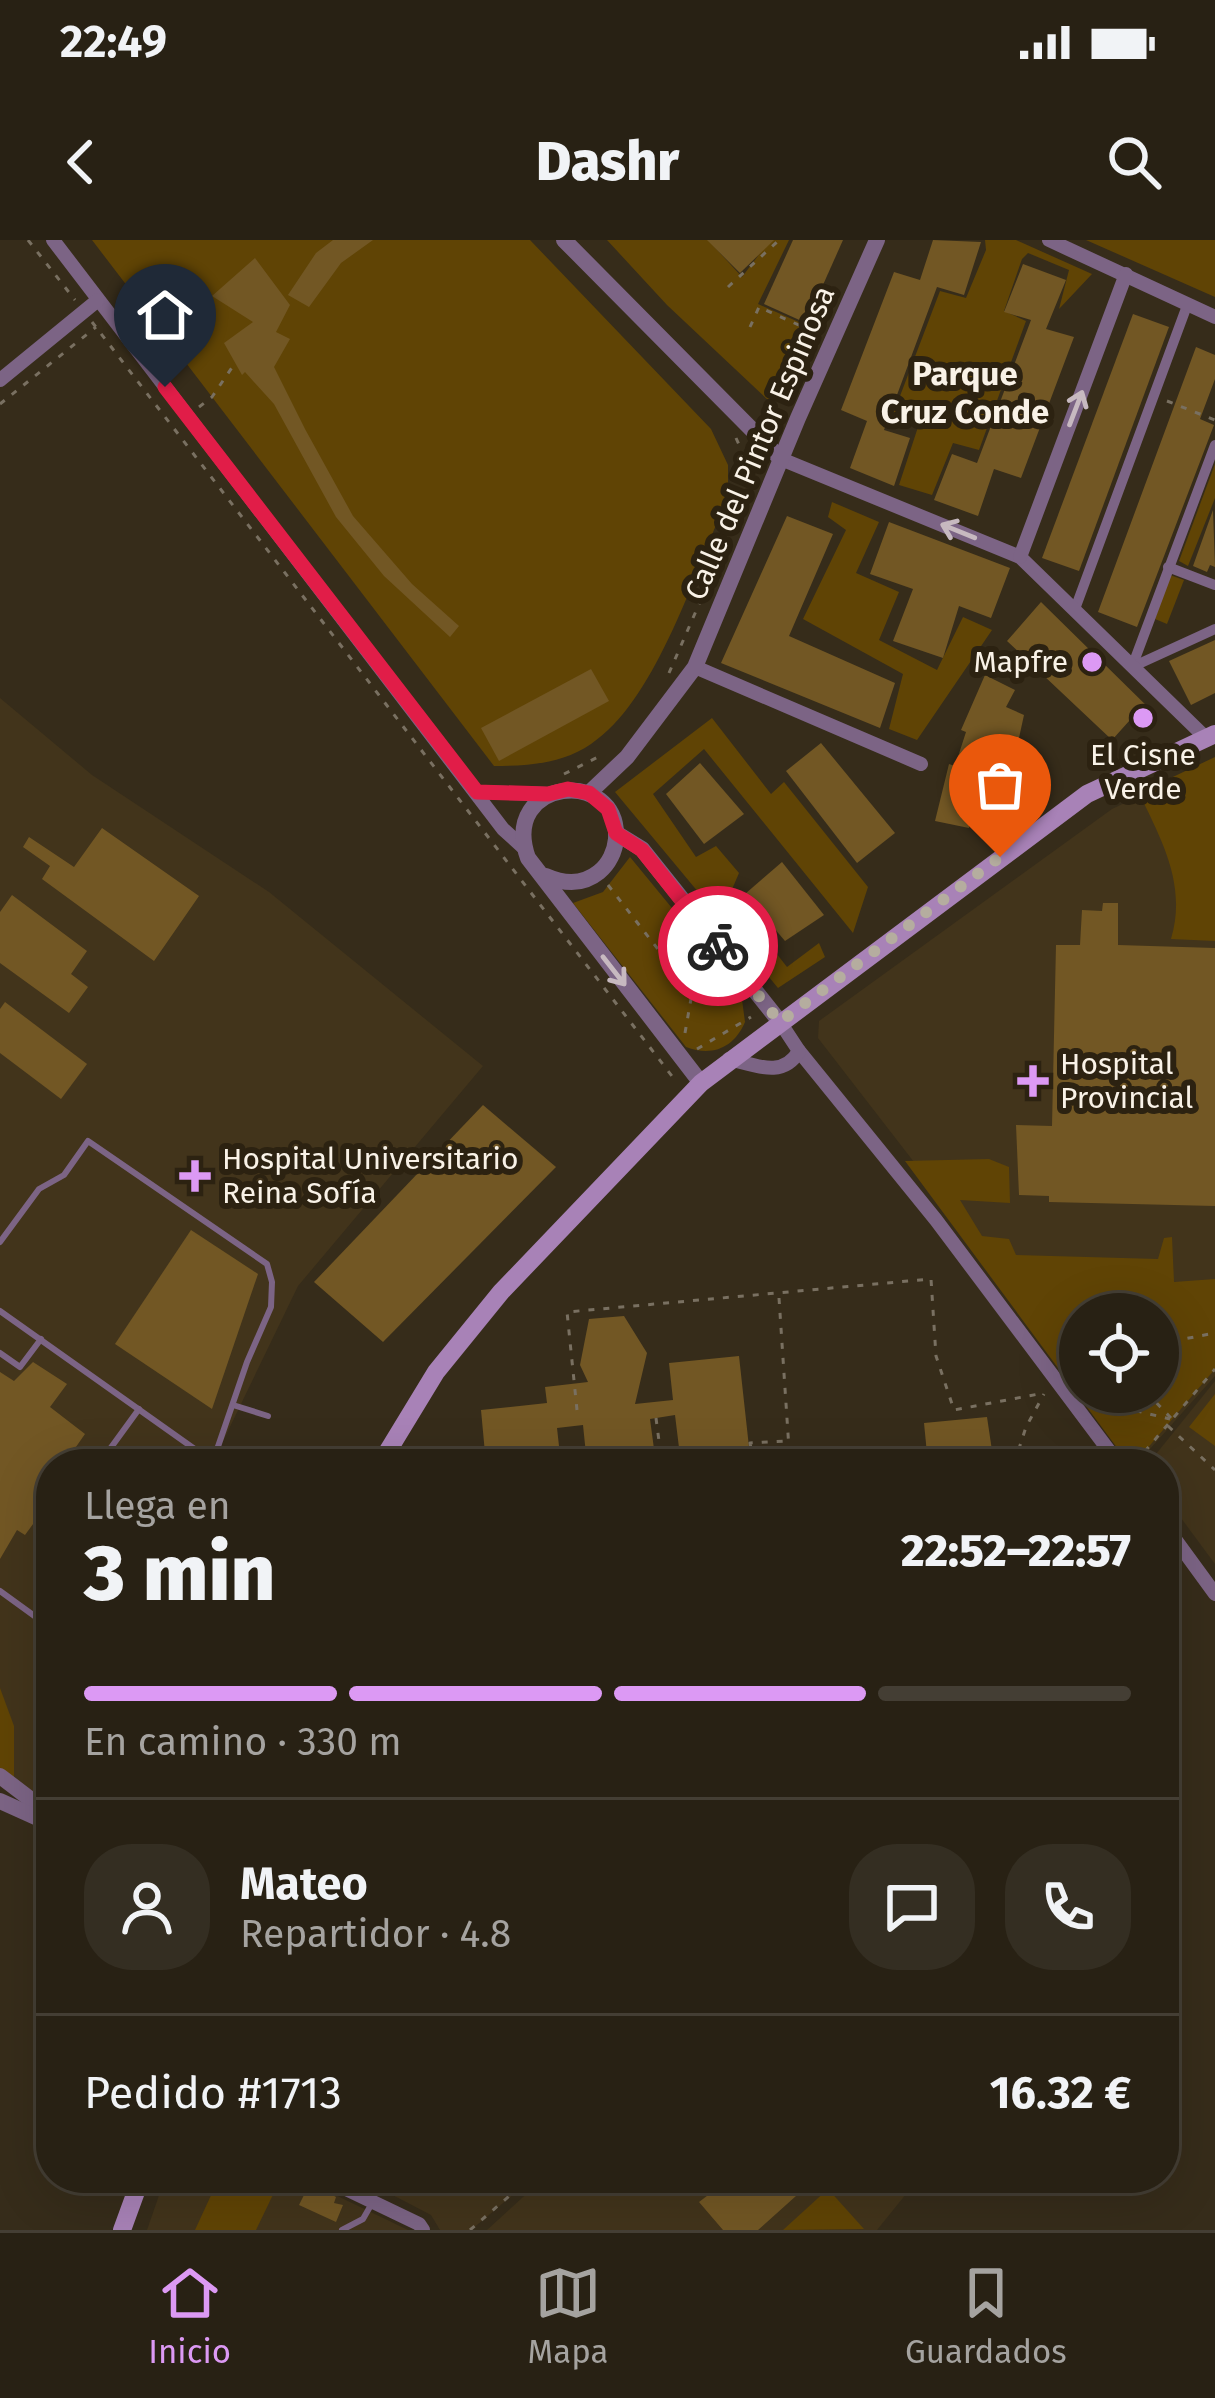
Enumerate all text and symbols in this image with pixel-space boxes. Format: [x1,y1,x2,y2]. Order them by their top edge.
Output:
text: 22:49 [60,15,167,69]
icon: back [48,129,114,195]
icon: search [1101,129,1167,195]
text: Dashr [536,130,679,194]
pin [114,264,216,387]
street label: Calle del Pintor Espinosa [677,281,843,605]
icon: home [132,282,198,348]
district label: Parque Cruz Conde [881,354,1049,432]
one-way arrow [1066,390,1088,427]
one-way arrow [940,519,977,540]
place label: Mapfre [973,644,1068,680]
marker: Mapfre [1079,649,1105,675]
marker: El Cisne Verde [1130,705,1156,731]
pin [949,734,1051,857]
place label: El Cisne Verde [1090,737,1196,807]
icon: bag [967,752,1033,818]
courier [658,886,778,1006]
icon: bike [685,913,751,979]
one-way arrow [600,955,627,987]
place label: Hospital Provincial [1060,1046,1194,1116]
marker: Hospital Provincial [1017,1065,1049,1097]
place label: Hospital Universitario Reina Sofía [222,1141,519,1211]
marker: Hospital Universitario Reina Sofía [179,1160,211,1192]
map controls [1059,1293,1179,1413]
button: locate [1059,1293,1179,1413]
text: Llega en [84,1483,231,1529]
text: 22:52–22:57 [901,1524,1131,1578]
text: 3 min [84,1527,275,1621]
text: En camino · 330 m [84,1719,402,1765]
button: person [84,1844,210,1970]
button: chat [849,1844,975,1970]
button: phone [1005,1844,1131,1970]
text: Mateo [240,1857,368,1911]
text: Repartidor · 4.8 [240,1911,511,1957]
text: Pedido #1713 [84,2066,342,2120]
text: 16.32 € [990,2066,1131,2120]
tab: Inicio [148,2260,231,2372]
tab: Mapa [528,2260,608,2372]
tab: Guardados [905,2260,1067,2372]

